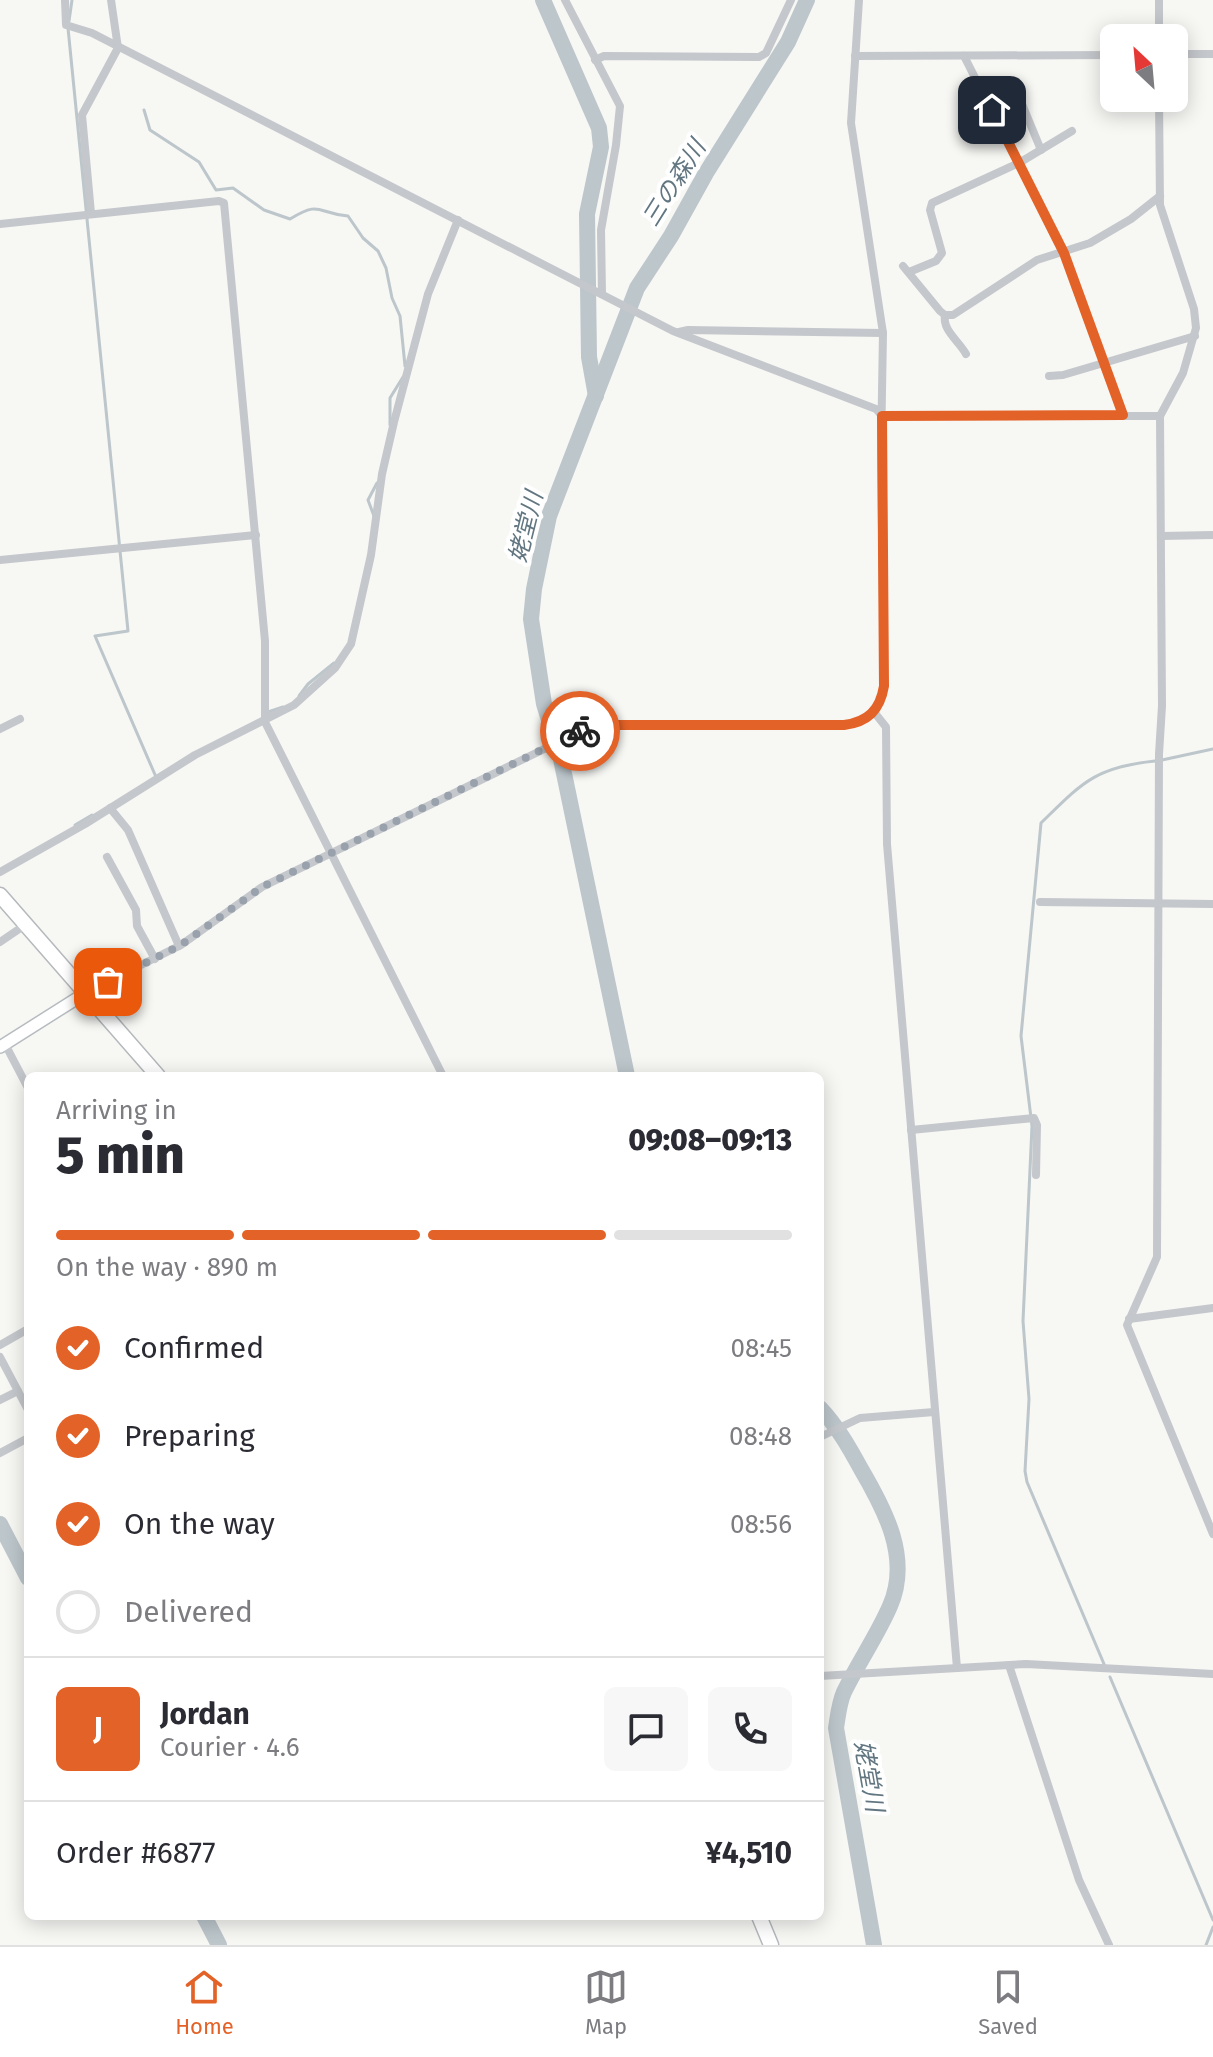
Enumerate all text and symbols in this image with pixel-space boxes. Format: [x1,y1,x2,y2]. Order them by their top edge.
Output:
north arrow [1100,24,1188,112]
map controls [1100,24,1188,112]
pin [958,76,1026,144]
icon: home [970,88,1014,132]
water label: 三の森川 [637,132,713,231]
water label: 姥堂川 [504,486,549,565]
courier [540,691,620,771]
icon: bike [558,709,602,753]
pin [74,948,142,1016]
icon: bag [86,960,130,1004]
text: Arriving in [56,1095,177,1126]
text: 09:08–09:13 [628,1122,792,1158]
text: 5 min [56,1124,185,1187]
text: On the way · 890 m [56,1252,278,1283]
icon: check [56,1326,100,1370]
text: Confirmed [124,1330,264,1366]
text: 08:45 [730,1333,792,1364]
icon: check [56,1414,100,1458]
text: Preparing [124,1418,255,1454]
text: 08:48 [729,1421,792,1452]
icon: check [56,1502,100,1546]
text: On the way [124,1506,275,1542]
text: 08:56 [730,1509,792,1540]
text: Delivered [124,1594,253,1630]
button: chat [604,1687,688,1771]
button: phone [708,1687,792,1771]
text: Jordan [160,1696,250,1732]
text: J [93,1711,103,1747]
text: Courier · 4.6 [160,1732,300,1763]
water label: 姥堂川 [849,1738,890,1817]
text: Order #6877 [56,1835,216,1871]
text: ¥4,510 [705,1835,792,1871]
tab: Home [175,1965,234,2040]
tab: Map [584,1965,628,2040]
tab: Saved [978,1965,1038,2040]

